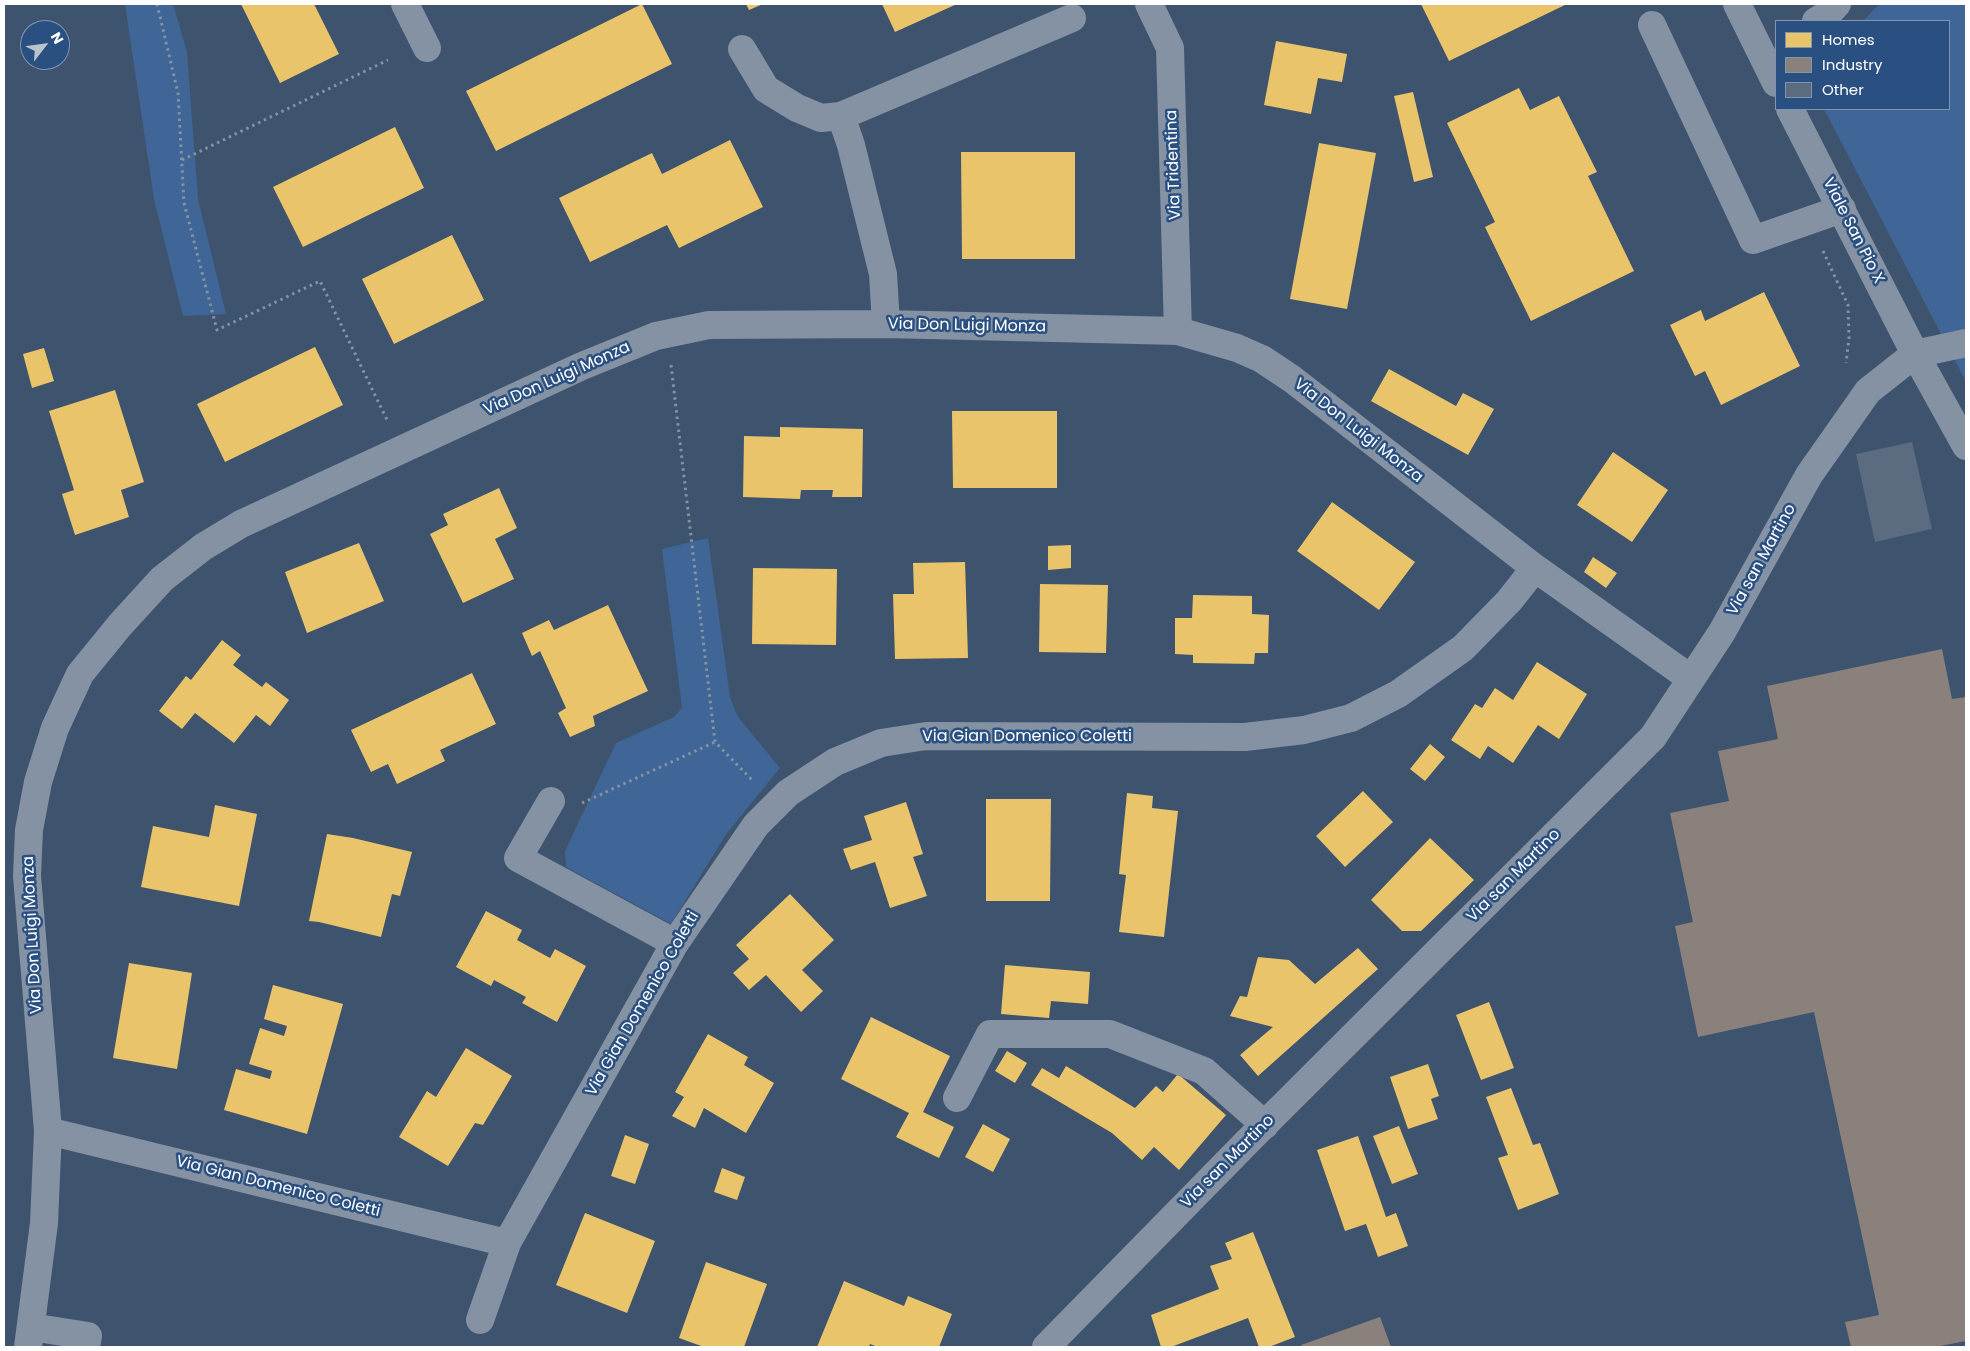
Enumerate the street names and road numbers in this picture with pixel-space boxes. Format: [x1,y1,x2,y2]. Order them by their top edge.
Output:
street label: Via Tridentina [1162,110,1186,220]
street label: Viale San Pio X [1818,175,1888,287]
street label: Via Don Luigi Monza [888,315,1046,337]
street label: Via Don Luigi Monza [481,338,633,420]
street label: Via Don Luigi Monza [1290,375,1426,487]
street label: Via san Martino [1723,501,1801,619]
street label: Via Gian Domenico Coletti [922,727,1132,747]
street label: Via san Martino [1463,825,1565,927]
street label: Via Don Luigi Monza [19,855,47,1015]
street label: Via Gian Domenico Coletti [582,908,704,1100]
street label: Via san Martino [1177,1111,1279,1213]
street label: Via Gian Domenico Coletti [174,1152,382,1222]

